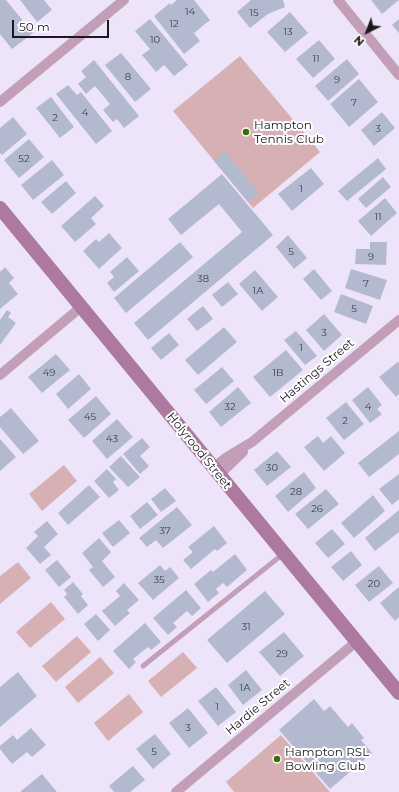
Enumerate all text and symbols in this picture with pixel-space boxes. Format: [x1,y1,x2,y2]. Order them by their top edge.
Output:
house number: 14 [185,6,195,18]
house number: 15 [249,7,259,19]
scale bar [14,12,111,38]
north arrow [347,12,387,52]
house number: 12 [169,18,179,30]
text: 50 m [19,19,50,34]
house number: 13 [283,26,293,38]
text: N [351,33,367,49]
house number: 10 [150,34,160,46]
house number: 11 [312,53,320,65]
house number: 8 [125,71,131,83]
house number: 9 [334,74,340,86]
house number: 7 [351,97,357,109]
house number: 4 [82,107,88,119]
house number: 2 [52,112,58,124]
place label: Hampton Tennis Club [254,118,324,146]
house number: 3 [375,123,381,135]
marker: Hampton Tennis Club [241,127,251,137]
house number: 52 [18,153,30,165]
house number: 1 [299,183,303,195]
house number: 11 [374,211,382,223]
house number: 5 [288,246,294,258]
house number: 9 [368,251,374,263]
house number: 38 [197,273,209,285]
house number: 7 [363,278,369,290]
house number: 1A [253,285,263,297]
house number: 5 [351,303,357,315]
house number: 3 [321,327,327,339]
street label: Hastings Street [277,336,357,406]
house number: 1 [299,342,303,354]
house number: 49 [43,367,55,379]
house number: 1B [272,367,284,379]
house number: 32 [224,401,236,413]
house number: 4 [365,401,371,413]
street label: Holyrood Street [164,410,234,492]
house number: 45 [84,411,96,423]
house number: 2 [342,415,348,427]
house number: 43 [106,433,118,445]
house number: 30 [266,462,278,474]
house number: 28 [290,486,302,498]
house number: 26 [311,503,323,515]
house number: 37 [159,525,171,537]
house number: 35 [153,574,165,586]
house number: 20 [368,578,380,590]
house number: 31 [241,621,251,633]
house number: 29 [276,648,288,660]
street label: Hardie Street [223,676,293,738]
house number: 1A [240,682,250,694]
house number: 1 [215,701,219,713]
house number: 3 [185,722,191,734]
place label: Hampton RSL Bowling Club [285,745,369,773]
house number: 5 [151,746,157,758]
marker: Hampton RSL Bowling Club [272,754,282,764]

